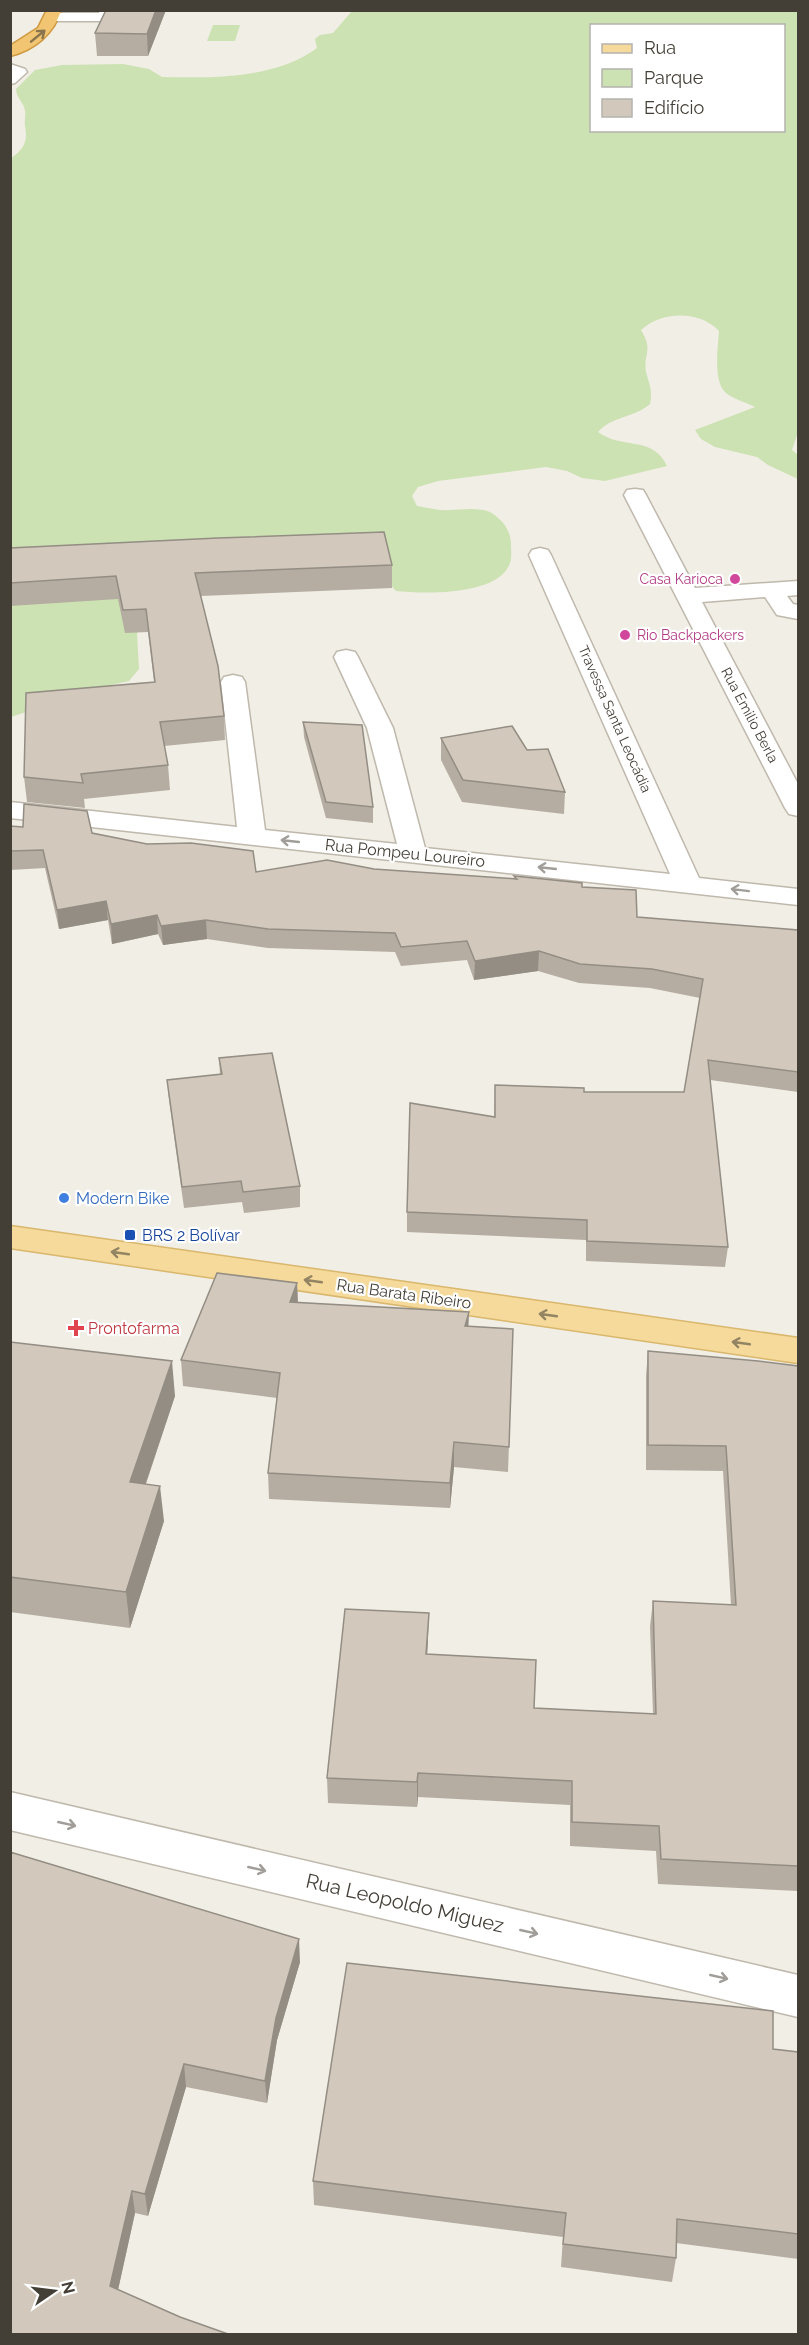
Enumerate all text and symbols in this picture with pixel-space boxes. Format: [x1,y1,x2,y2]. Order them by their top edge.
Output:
legend [590,24,785,132]
one-way arrow [30,30,46,43]
text: Rua [644,37,676,58]
text: Parque [644,67,704,88]
text: Edifício [644,97,704,118]
place label: Casa Karioca [640,571,723,587]
marker: Casa Karioca [728,572,742,586]
place label: Rio Backpackers [637,627,744,643]
marker: Rio Backpackers [618,628,632,642]
street label: Travessa Santa Leocádia [575,643,655,795]
street label: Rua Emilio Berla [718,665,782,765]
one-way arrow [281,835,301,846]
street label: Rua Pompeu Loureiro [324,835,486,871]
one-way arrow [537,863,557,874]
one-way arrow [731,884,751,895]
place label: Modern Bike [76,1189,169,1208]
marker: Modern Bike [57,1191,71,1205]
place label: BRS 2 Bolívar [142,1226,240,1245]
marker: BRS 2 Bolívar [123,1228,137,1242]
one-way arrow [111,1248,130,1259]
street label: Rua Barata Ribeiro [335,1275,473,1313]
one-way arrow [304,1276,323,1287]
one-way arrow [538,1310,558,1321]
place label: Prontofarma [88,1319,180,1338]
marker: Prontofarma [69,1321,83,1335]
one-way arrow [731,1337,751,1348]
one-way arrow [57,1819,77,1830]
one-way arrow [247,1863,266,1875]
street label: Rua Leopoldo Miguez [304,1869,507,1938]
one-way arrow [519,1927,538,1939]
one-way arrow [708,1972,728,1983]
north arrow [24,2261,84,2321]
text: N [57,2279,79,2296]

